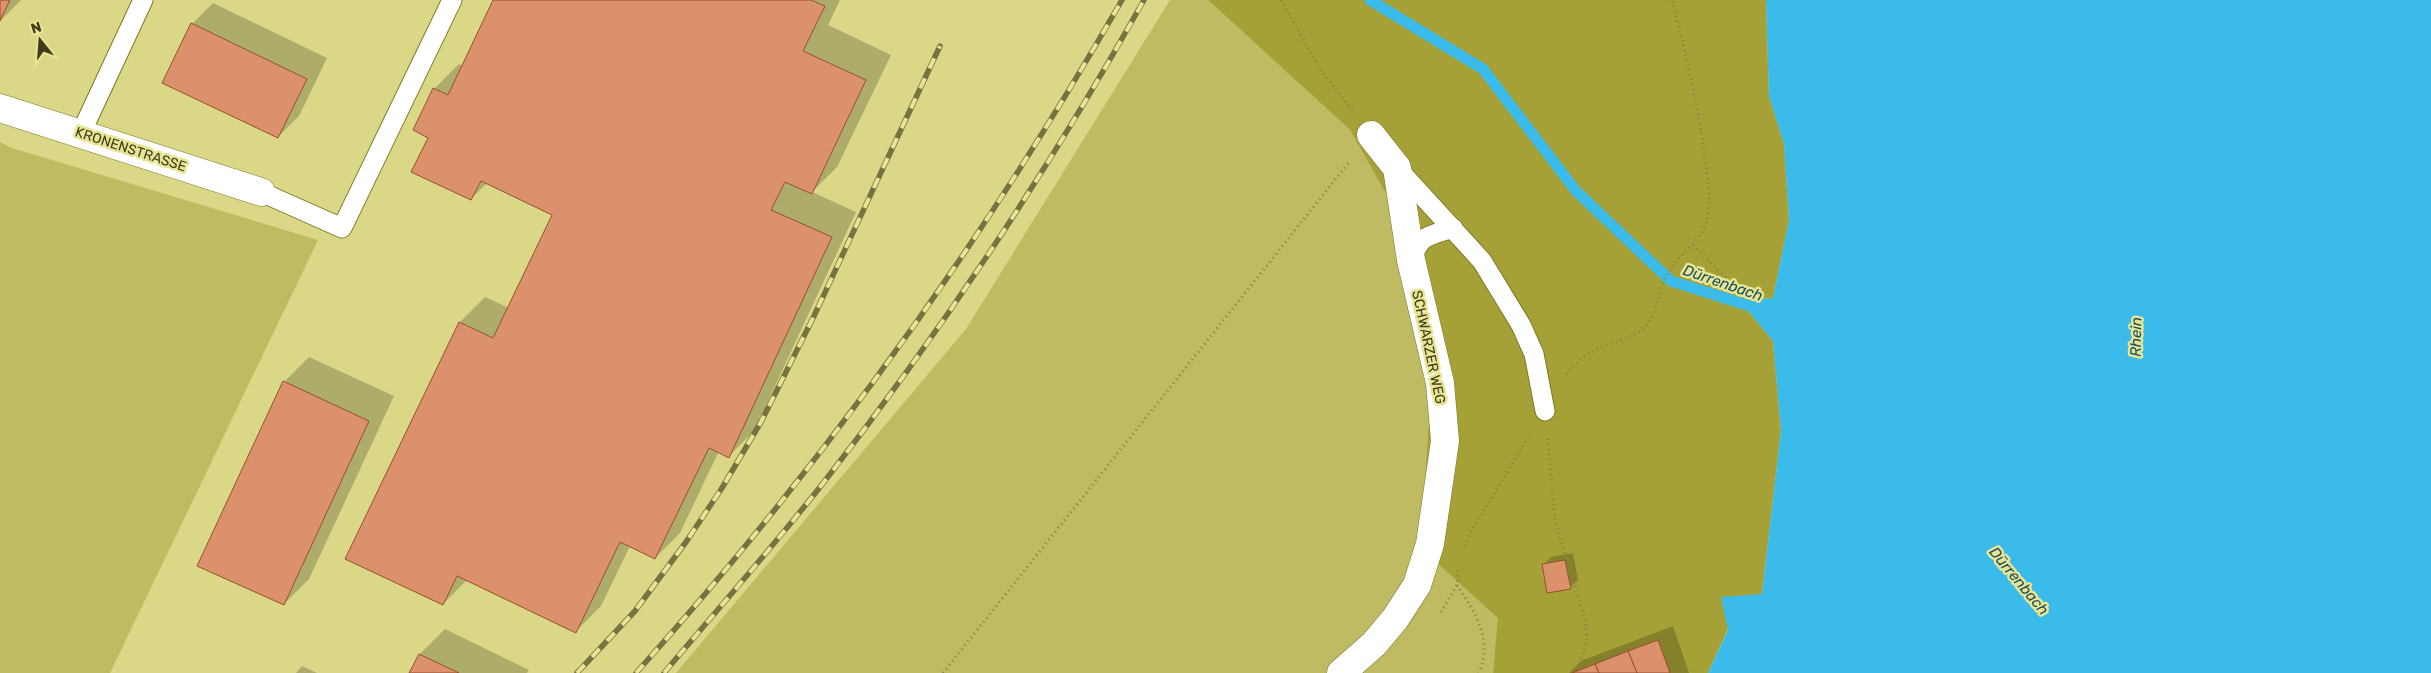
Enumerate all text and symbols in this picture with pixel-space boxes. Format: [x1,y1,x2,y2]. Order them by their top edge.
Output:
north arrow [15,15,65,65]
text: N [29,18,44,38]
street label: KRONENSTRASSE [73,123,189,175]
water label: Dürrenbach [1681,261,1765,305]
street label: SCHWARZER WEG [1408,289,1449,406]
water label: Rhein [2127,317,2145,357]
water label: Dürrenbach [1985,543,2053,619]

